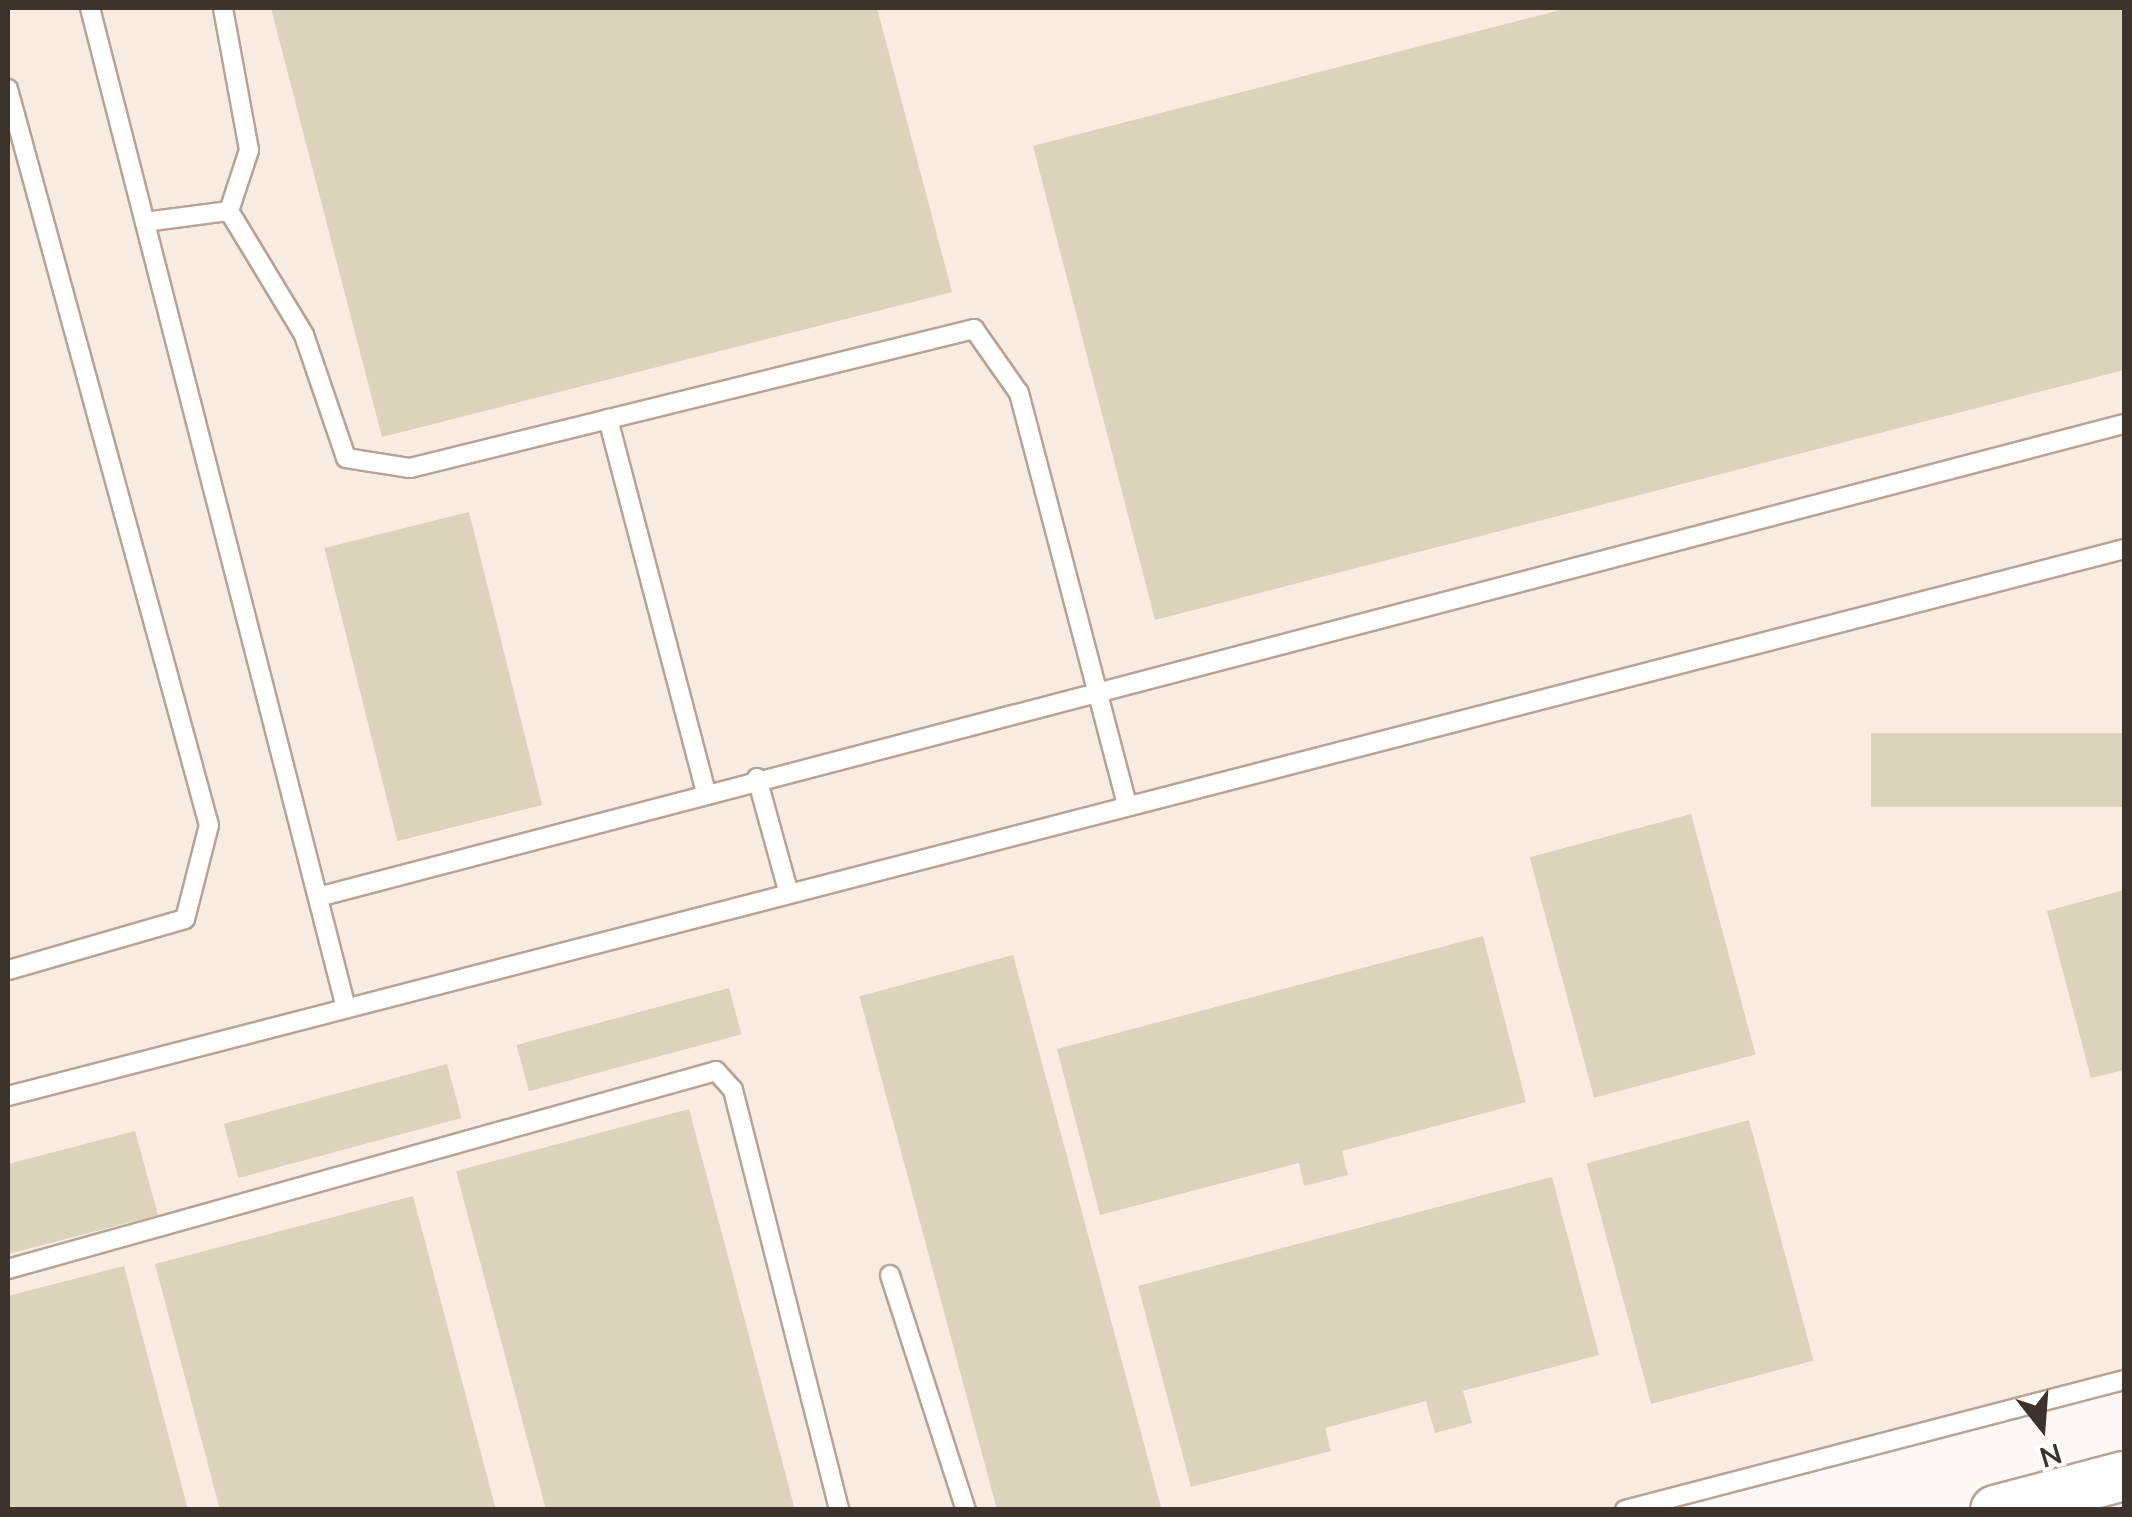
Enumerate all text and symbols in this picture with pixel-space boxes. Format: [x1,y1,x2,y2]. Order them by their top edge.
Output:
north arrow [1992,1377,2092,1477]
text: N [2036,1436,2066,1476]

